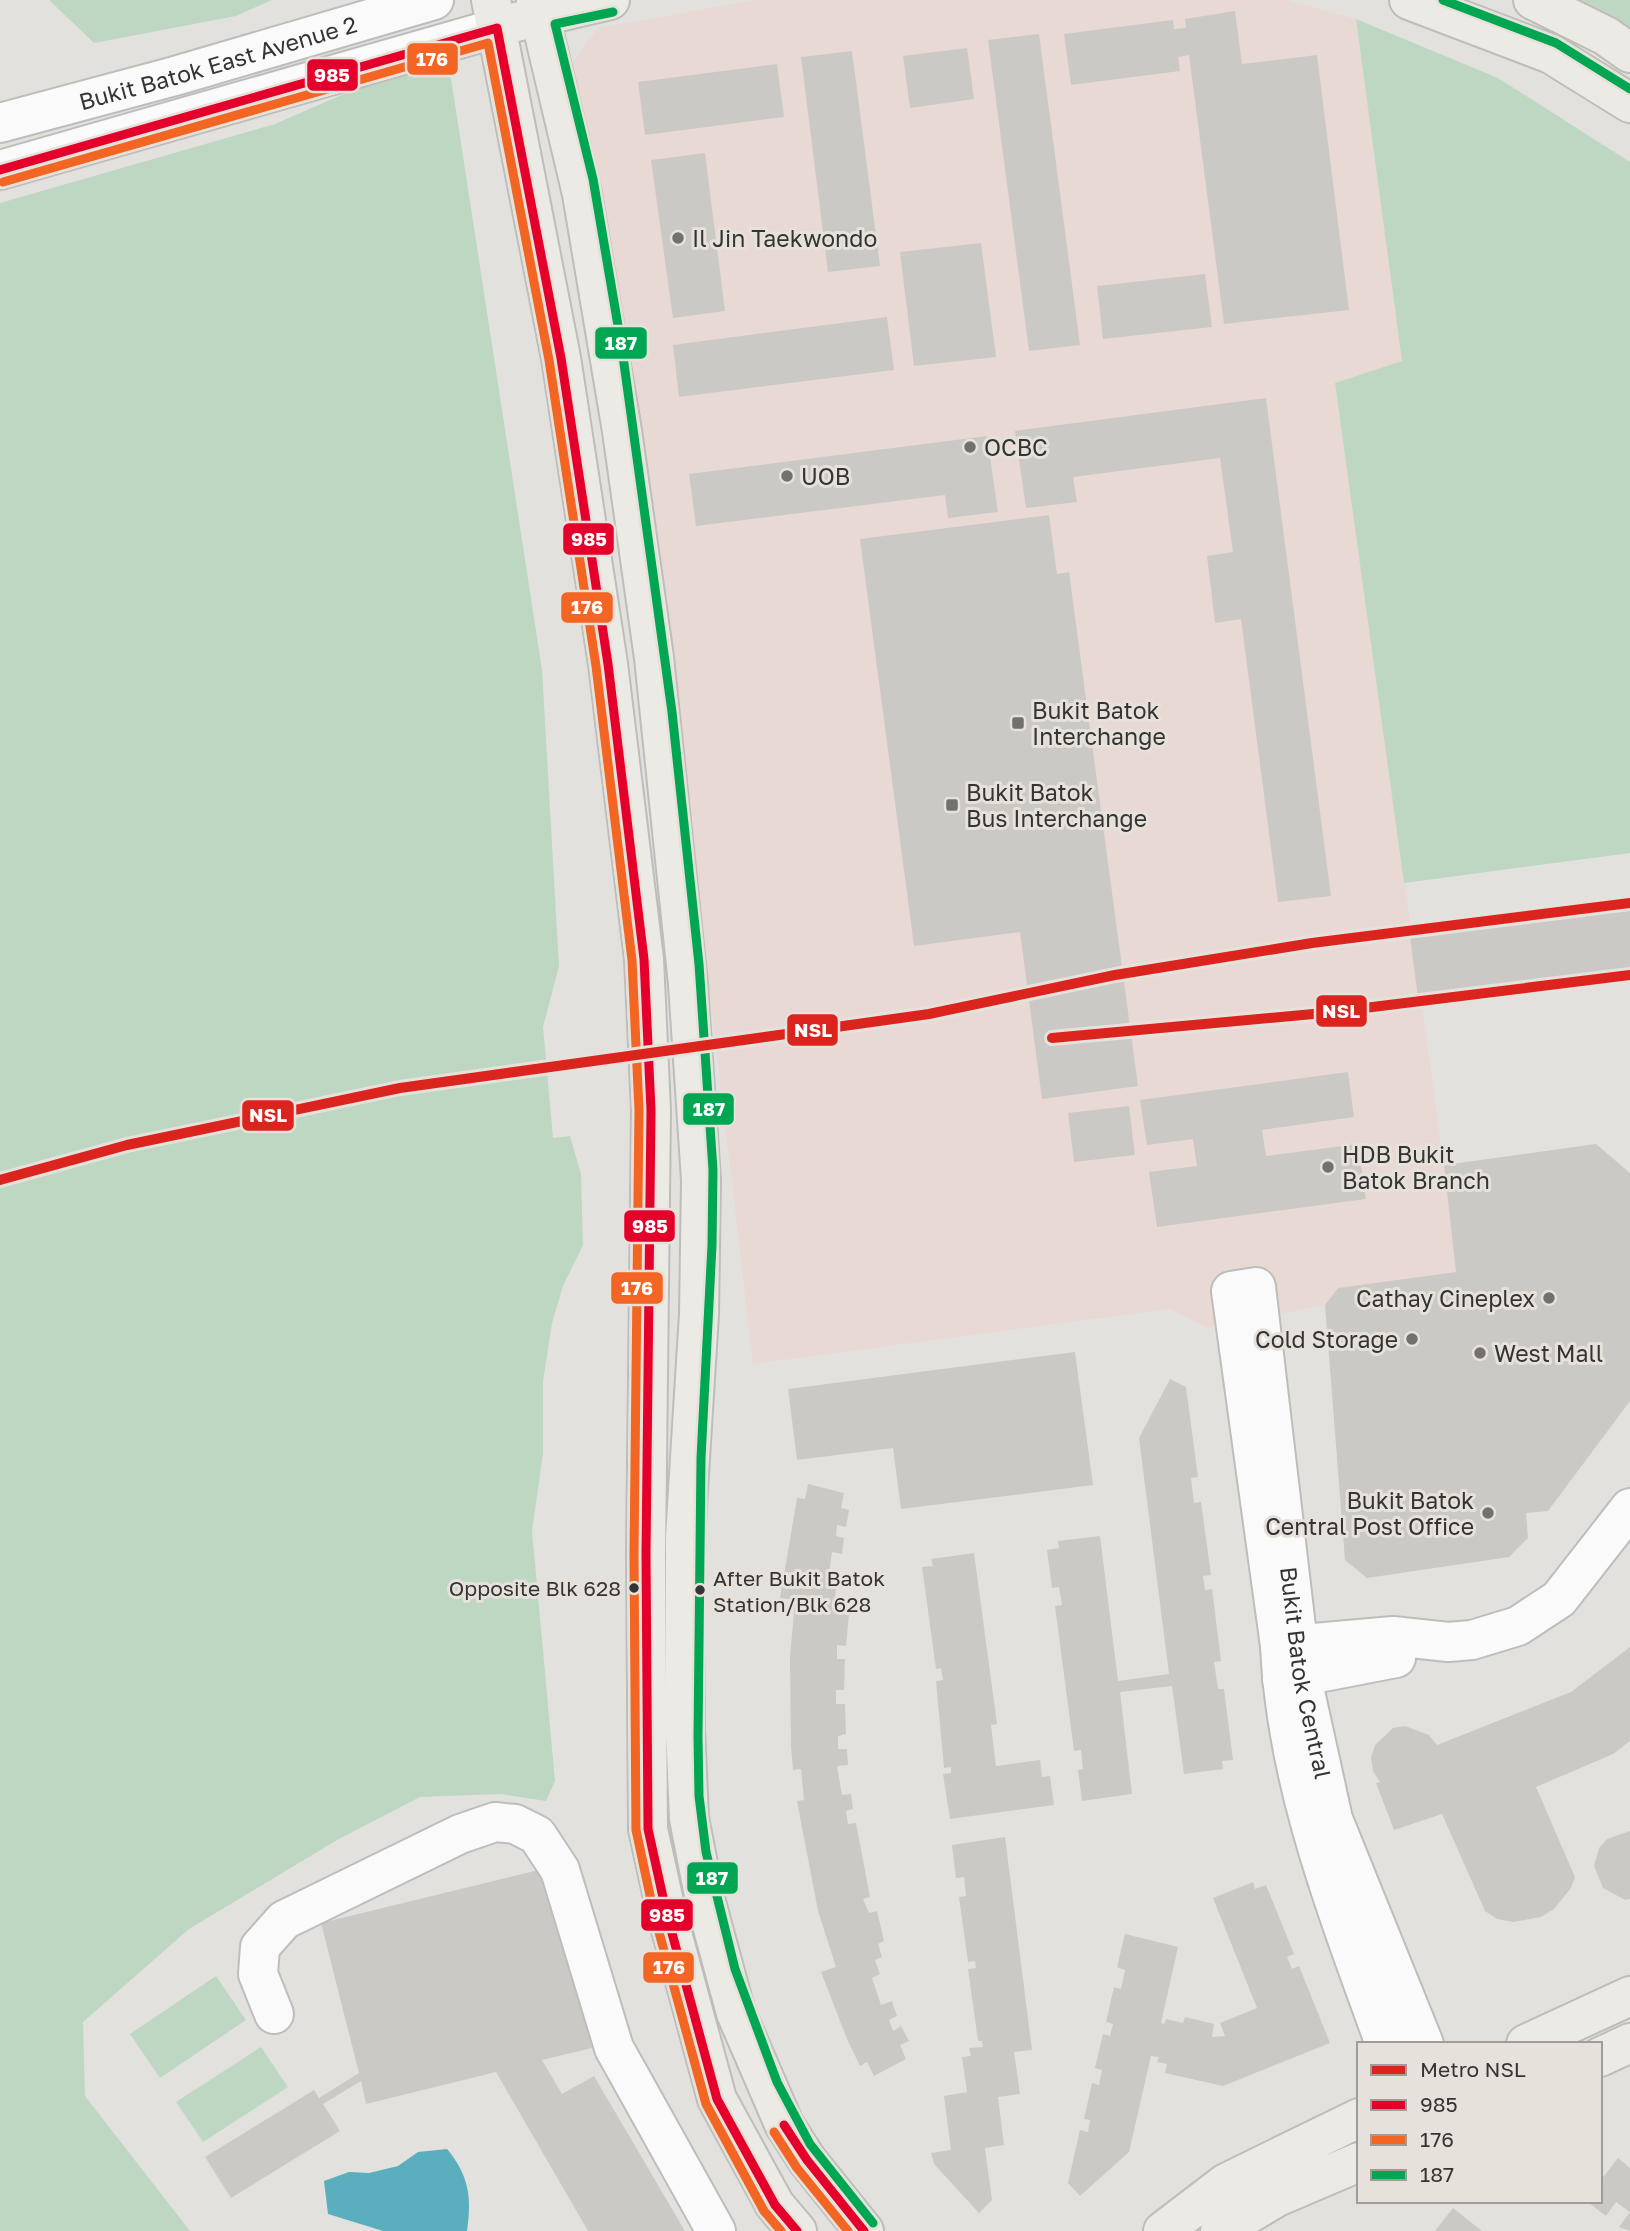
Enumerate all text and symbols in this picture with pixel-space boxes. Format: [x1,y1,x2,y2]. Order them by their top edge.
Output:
street label: Bukit Batok East Avenue 2 [76,9,360,115]
line badge: 176 [406,42,459,76]
text: 176 [416,47,448,70]
line badge: 985 [306,58,359,92]
text: 985 [314,63,350,86]
place label: Il Jin Taekwondo [692,224,877,252]
marker: Il Jin Taekwondo [670,230,686,246]
line badge: 187 [594,326,648,360]
text: 187 [605,331,637,354]
place label: OCBC [984,433,1048,461]
marker: OCBC [962,439,978,455]
place label: UOB [801,462,850,490]
marker: UOB [779,468,795,484]
line badge: 985 [562,522,615,556]
text: 985 [571,527,607,550]
line badge: 176 [560,591,614,624]
text: 176 [571,595,603,618]
place label: Bukit Batok Interchange [1032,696,1166,750]
marker: Bukit Batok Interchange [1010,715,1026,731]
place label: Bukit Batok Bus Interchange [966,778,1147,832]
marker: Bukit Batok Bus Interchange [944,797,960,813]
line badge: NSL [1315,994,1368,1028]
text: NSL [1322,999,1360,1022]
line badge: NSL [786,1013,839,1047]
text: NSL [794,1018,832,1041]
line badge: 187 [682,1092,735,1126]
text: 187 [693,1097,725,1120]
line badge: NSL [241,1099,295,1132]
text: NSL [249,1103,287,1126]
place label: HDB Bukit Batok Branch [1342,1140,1490,1194]
marker: HDB Bukit Batok Branch [1320,1159,1336,1175]
line badge: 985 [623,1209,676,1243]
text: 985 [632,1214,668,1237]
line badge: 176 [610,1271,664,1305]
text: 176 [621,1276,653,1299]
place label: Cathay Cineplex [1356,1284,1535,1312]
marker: Cathay Cineplex [1541,1290,1557,1306]
place label: Cold Storage [1255,1325,1398,1353]
marker: Cold Storage [1404,1331,1420,1347]
place label: West Mall [1494,1339,1603,1367]
marker: West Mall [1472,1345,1488,1361]
place label: Bukit Batok Central Post Office [1265,1486,1474,1540]
marker: Bukit Batok Central Post Office [1480,1505,1496,1521]
place label: After Bukit Batok Station/Blk 628 [713,1565,885,1617]
street label: Bukit Batok Central [1275,1565,1338,1781]
place label: Opposite Blk 628 [449,1575,621,1601]
marker: Opposite Blk 628 [627,1581,641,1595]
marker: After Bukit Batok Station/Blk 628 [693,1583,707,1597]
line badge: 187 [686,1861,739,1895]
text: 187 [696,1866,728,1889]
line badge: 985 [640,1898,694,1932]
text: 985 [649,1903,685,1926]
line badge: 176 [642,1951,695,1984]
text: 176 [653,1955,685,1978]
legend [1357,2042,1602,2203]
text: Metro NSL [1420,2056,1526,2082]
text: 985 [1420,2091,1458,2117]
text: 176 [1420,2126,1454,2152]
text: 187 [1420,2161,1454,2187]

